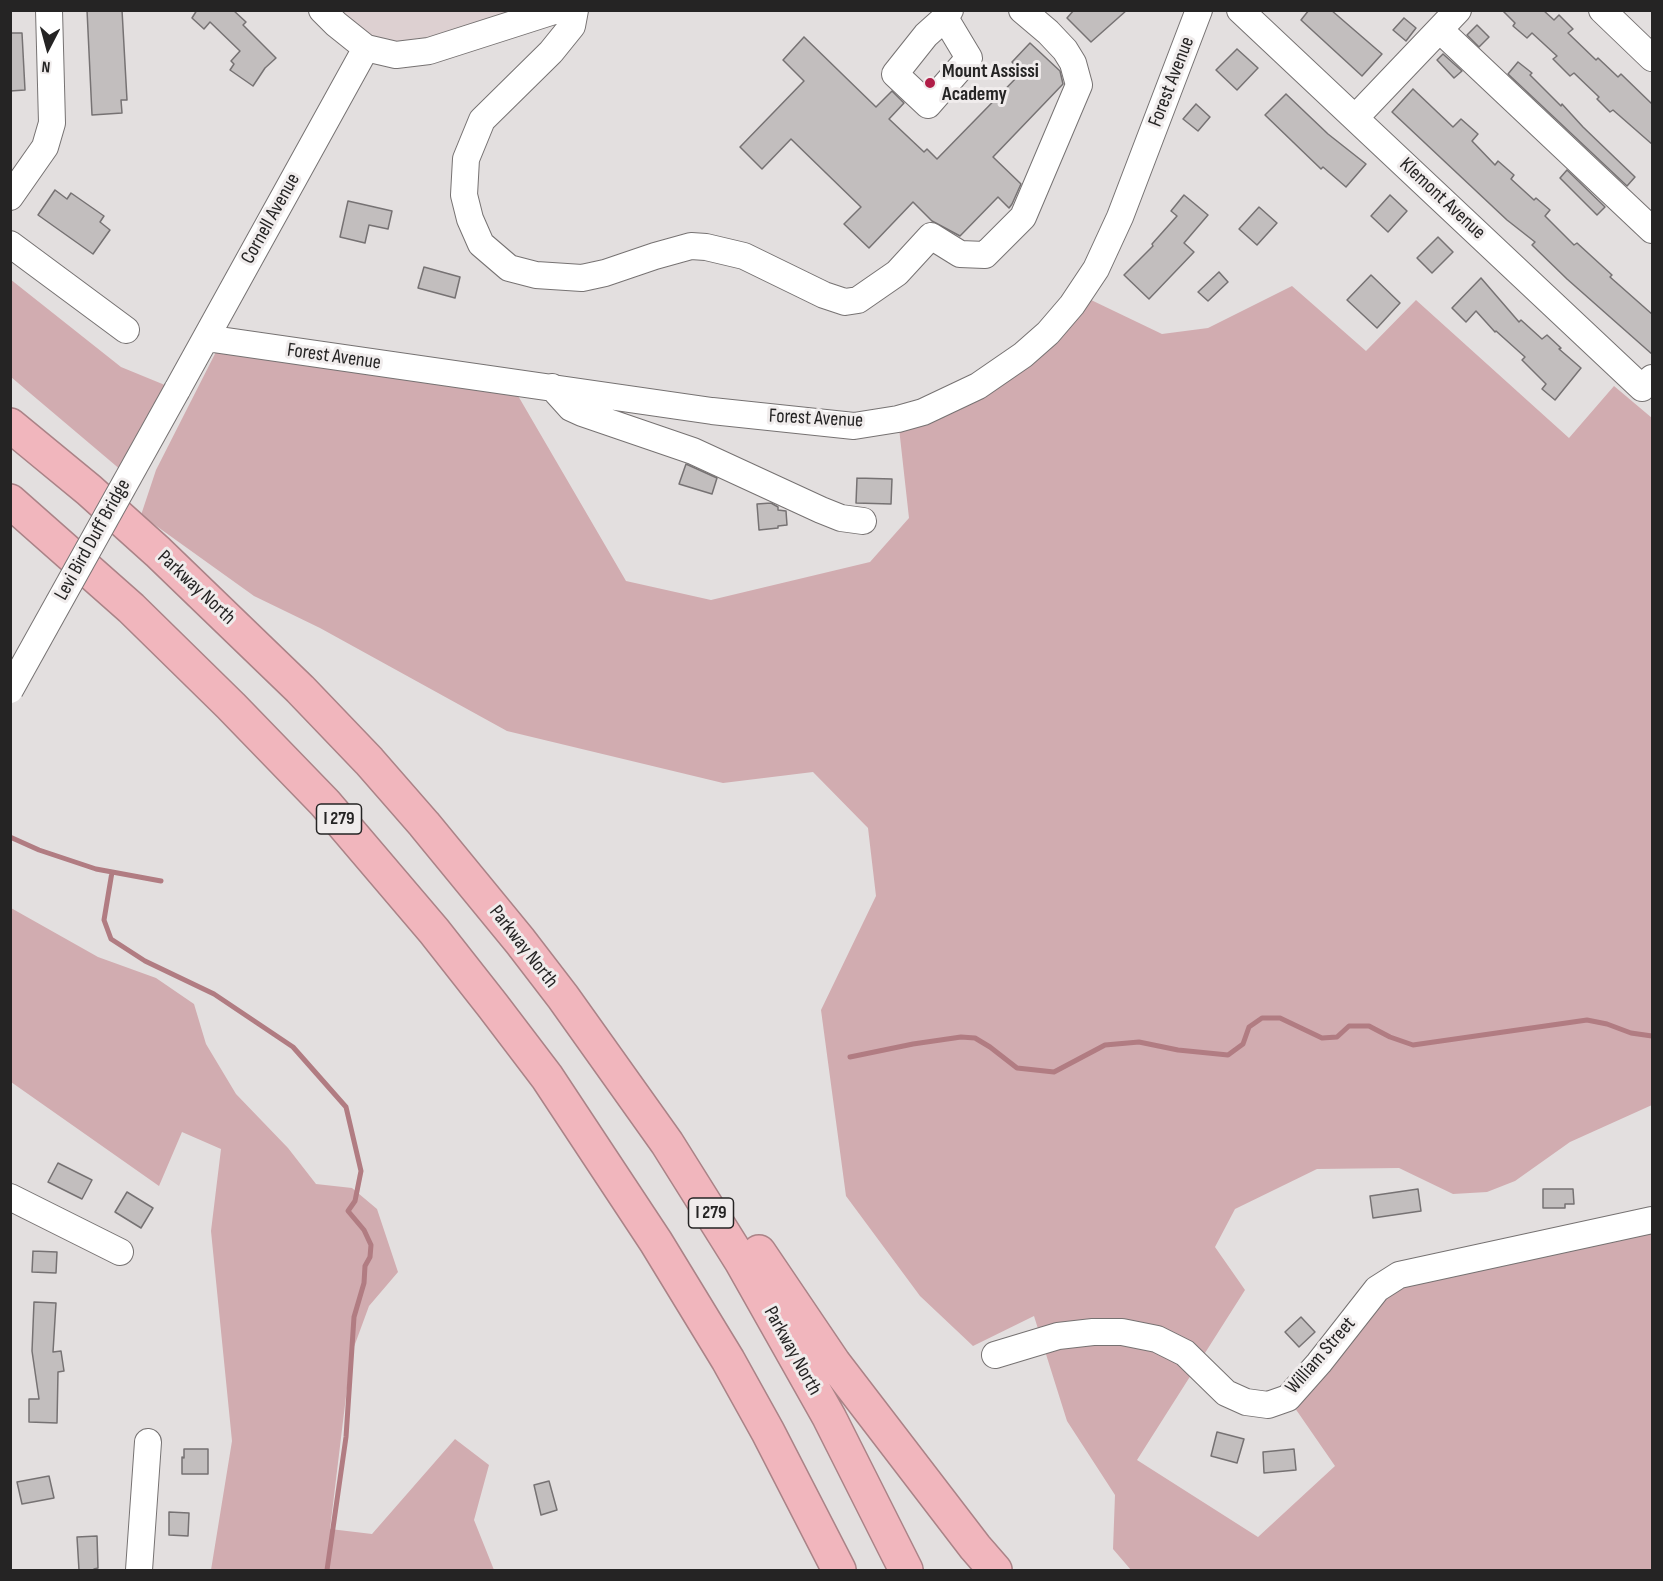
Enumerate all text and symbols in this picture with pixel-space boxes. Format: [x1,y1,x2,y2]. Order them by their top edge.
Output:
north arrow [18,18,78,78]
street label: Forest Avenue [1144,34,1200,130]
text: N [41,57,51,76]
place label: Mount Assissi Academy [942,60,1039,107]
marker: Mount Assissi Academy [923,76,937,90]
street label: Klemont Avenue [1394,153,1490,245]
street label: Cornell Avenue [236,170,306,268]
street label: Forest Avenue [286,339,382,375]
street label: Forest Avenue [768,405,864,433]
street label: Levi Bird Duff Bridge [50,475,136,605]
street label: Parkway North [152,546,240,630]
road number: I 279 [316,804,362,834]
street label: Parkway North [483,901,563,993]
road number: I 279 [688,1198,734,1228]
street label: Parkway North [758,1302,826,1400]
street label: William Street [1281,1313,1361,1399]

